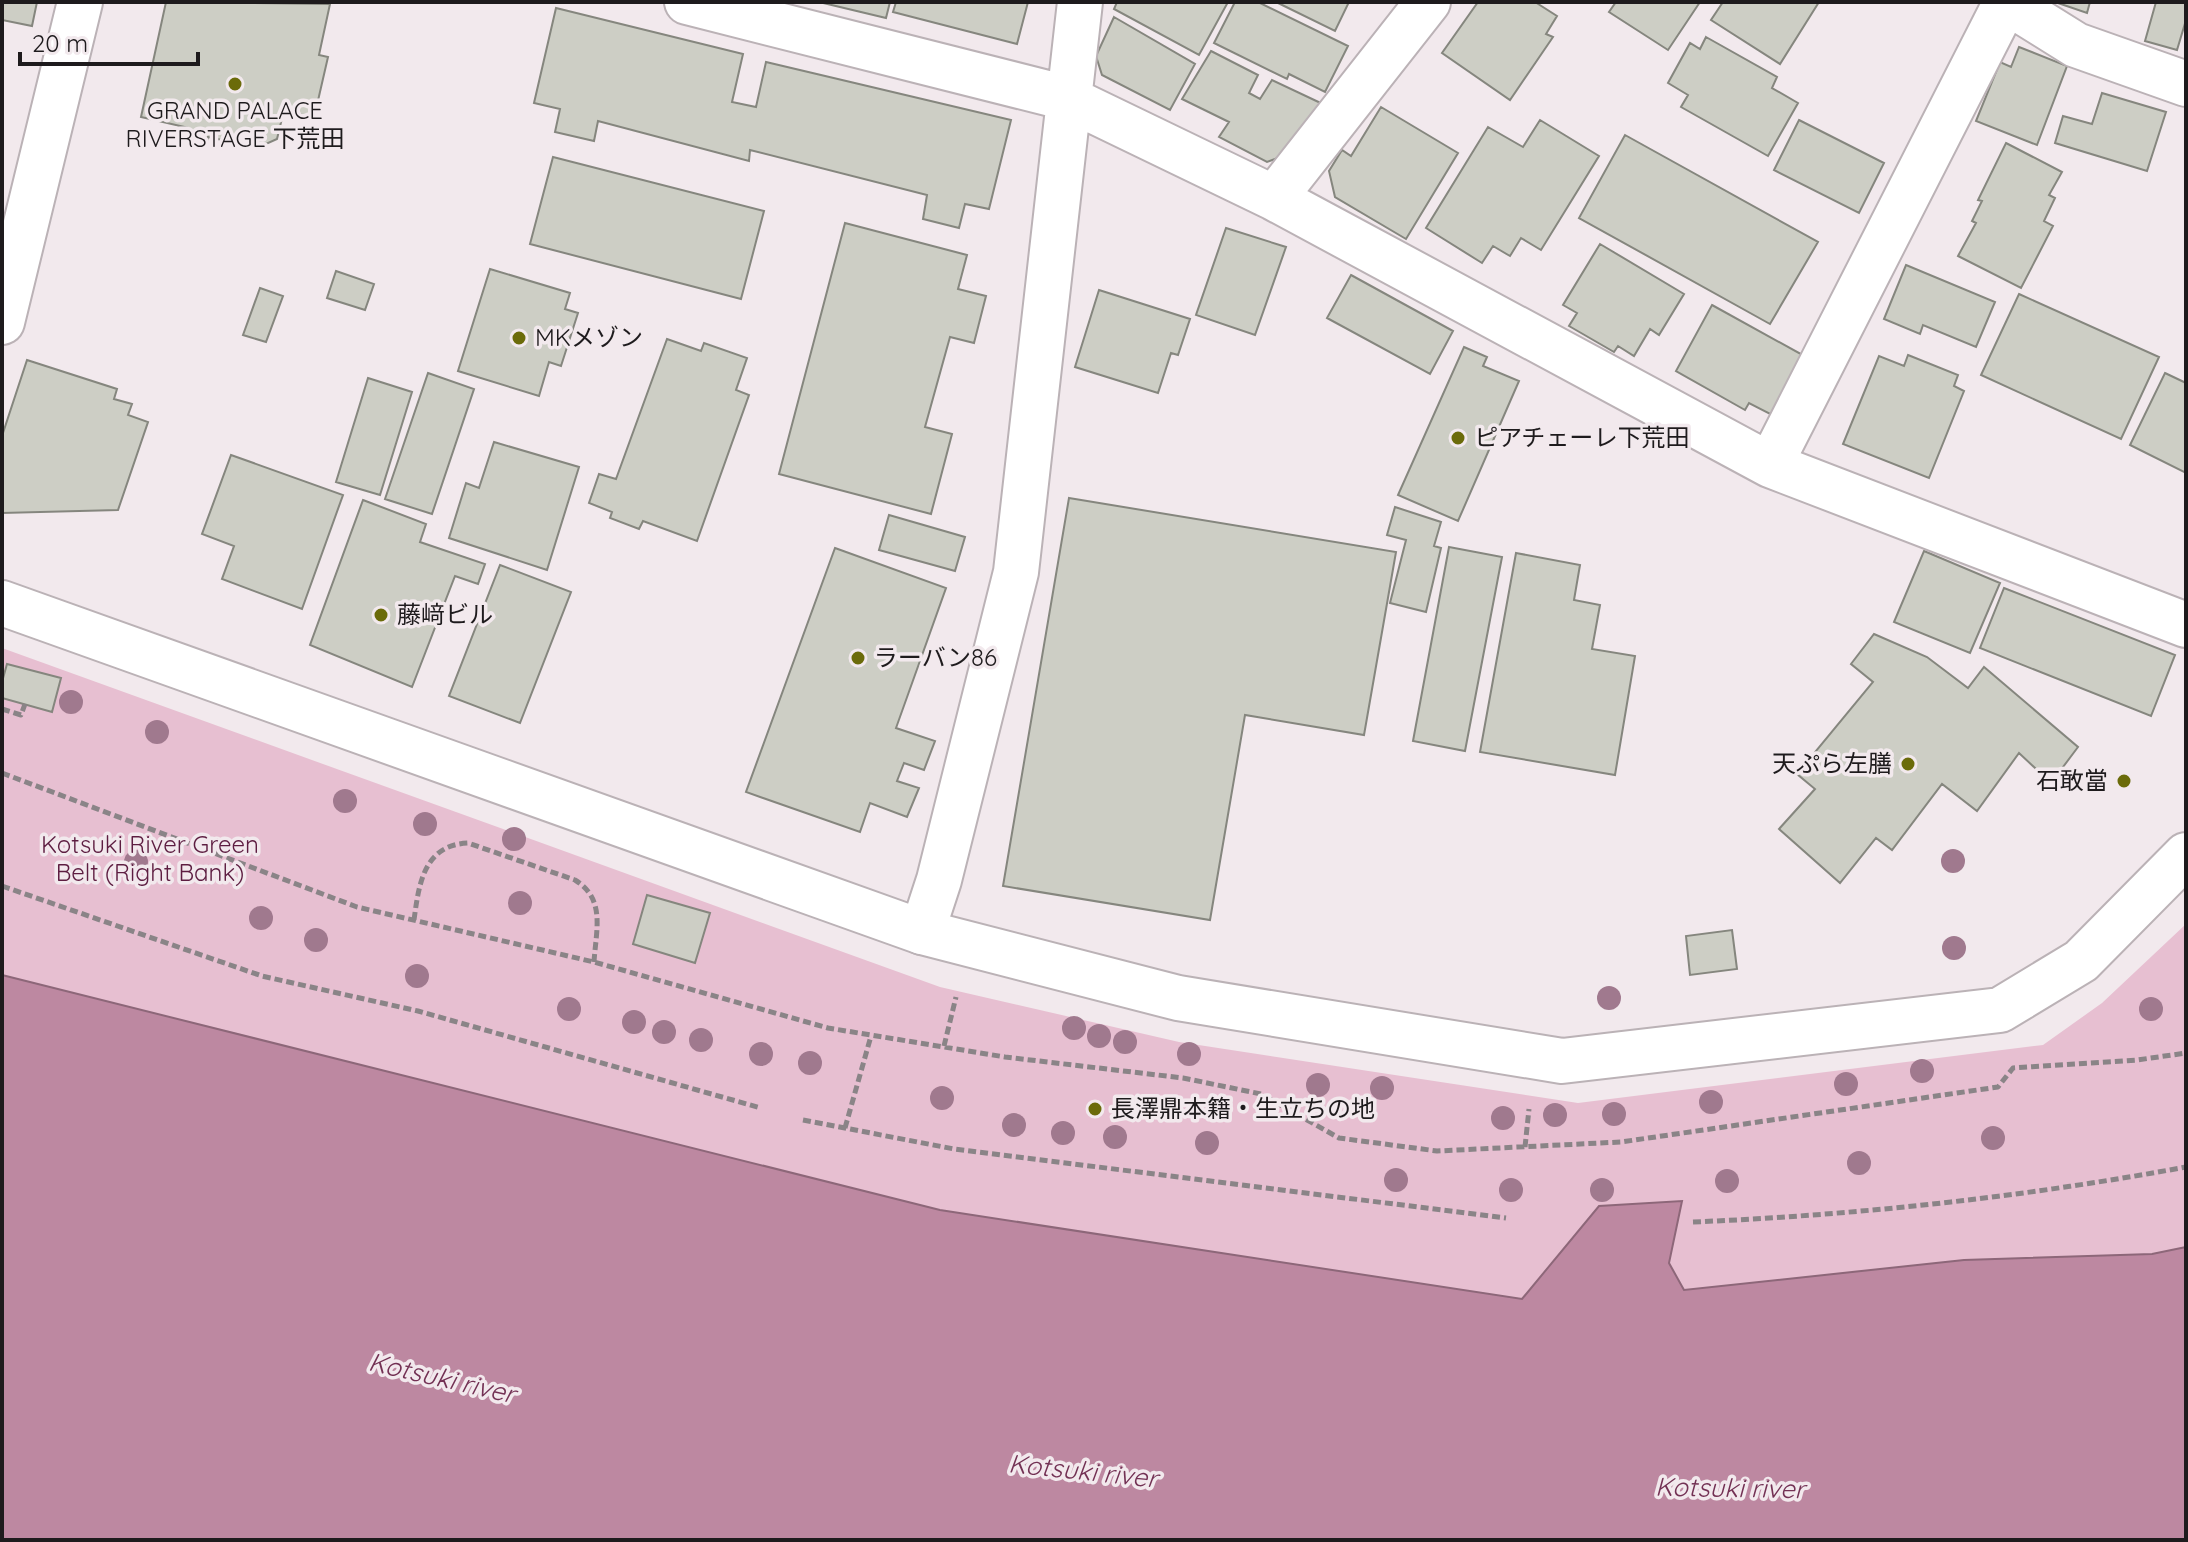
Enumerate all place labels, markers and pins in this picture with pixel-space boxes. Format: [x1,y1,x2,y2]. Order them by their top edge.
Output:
marker: GRAND PALACE RIVERSTAGE 下荒田 [226,75,244,93]
place label: GRAND PALACE RIVERSTAGE 下荒田 [126,95,344,153]
place label: MKメゾン [535,322,643,352]
marker: MKメゾン [510,329,528,347]
place label: ピアチェーレ下荒田 [1474,422,1690,452]
marker: ピアチェーレ下荒田 [1449,429,1467,447]
place label: 藤﨑ビル [397,599,493,629]
marker: 藤﨑ビル [372,606,390,624]
place label: ラーバン86 [874,642,997,672]
marker: ラーバン86 [849,649,867,667]
place label: 天ぷら左膳 [1772,748,1892,778]
marker: 天ぷら左膳 [1899,755,1917,773]
place label: 石敢當 [2036,765,2108,795]
marker: 石敢當 [2115,772,2133,790]
place label: 長澤鼎本籍・生立ちの地 [1111,1093,1375,1123]
marker: 長澤鼎本籍・生立ちの地 [1086,1100,1104,1118]

